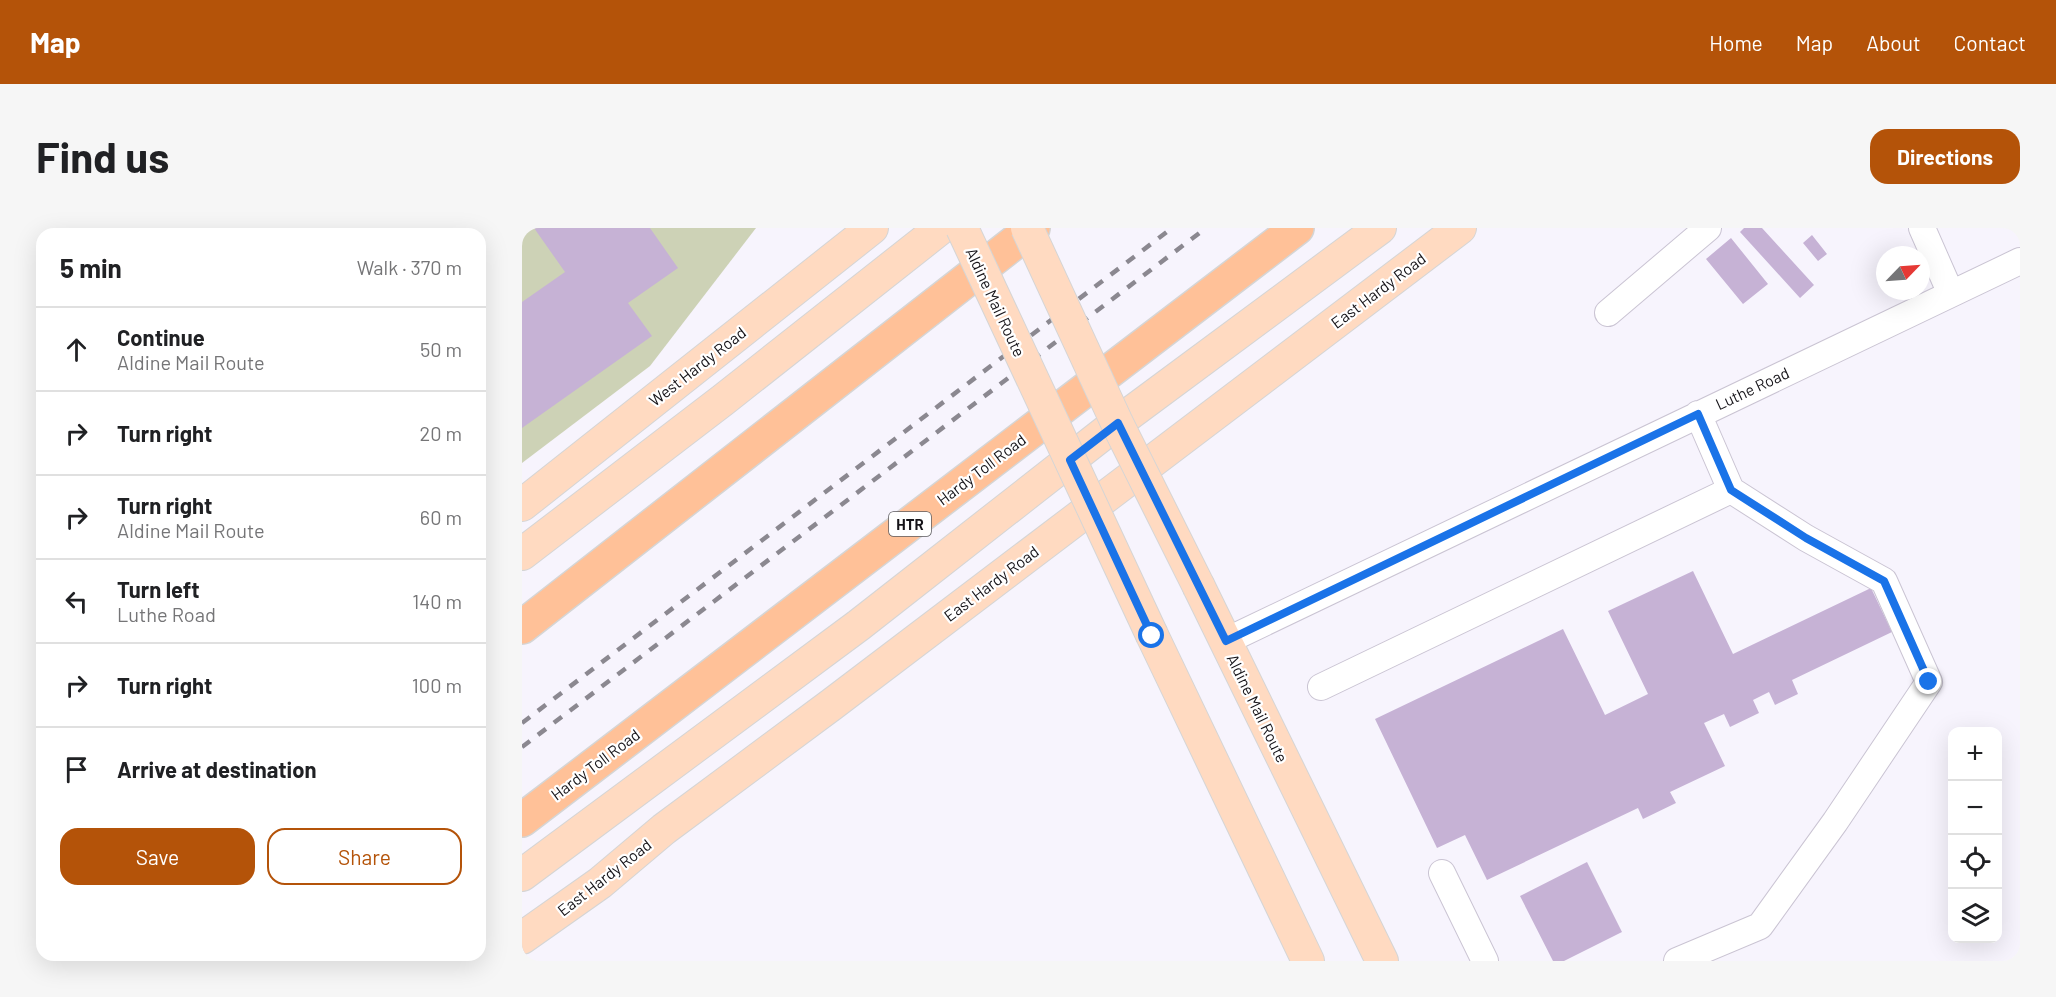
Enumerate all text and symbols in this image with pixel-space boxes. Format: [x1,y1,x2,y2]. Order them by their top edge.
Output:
text: Map [30,25,81,59]
text: Home [1709,30,1763,55]
text: Map [1796,30,1833,55]
text: About [1866,30,1921,55]
text: Contact [1954,30,2026,55]
button: Directions [1870,129,2020,184]
text: Find us [36,131,169,181]
street label: Aldine Mail Route [962,244,1030,360]
north arrow [1876,246,1930,300]
street label: East Hardy Road [1327,248,1429,332]
text: 5 min [60,252,122,283]
text: Walk · 370 m [357,255,462,279]
street label: West Hardy Road [645,322,749,410]
text: Continue [117,324,205,350]
icon: ahead [60,333,93,366]
text: 50 m [420,337,462,361]
text: Aldine Mail Route [117,350,265,374]
street label: Luthe Road [1712,363,1792,413]
icon: right [60,417,93,450]
text: Turn right [117,420,212,446]
text: 20 m [419,421,462,445]
street label: Hardy Toll Road [933,429,1029,509]
text: Turn right [117,492,212,518]
icon: right [60,501,93,534]
text: 60 m [420,505,462,529]
road number: HTR [889,512,931,536]
text: Aldine Mail Route [117,518,265,542]
street label: East Hardy Road [940,541,1042,625]
text: Turn left [117,576,200,602]
icon: left [60,585,93,618]
text: 140 m [412,589,462,613]
text: Luthe Road [117,602,216,626]
route start [1138,622,1164,648]
street label: Aldine Mail Route [1224,651,1292,765]
route end [1915,668,1941,694]
icon: right [60,669,93,702]
text: Turn right [117,672,212,698]
text: 100 m [412,673,462,697]
street label: Hardy Toll Road [547,724,643,804]
map controls [1948,727,2002,943]
button: + [1948,727,2002,781]
icon: arrive [60,753,93,786]
text: Arrive at destination [117,756,316,782]
button: − [1948,781,2002,835]
button: Save [60,828,255,885]
button: Share [267,828,462,885]
street label: East Hardy Road [553,835,655,919]
button: locate [1948,835,2002,889]
button: layers [1948,889,2002,943]

